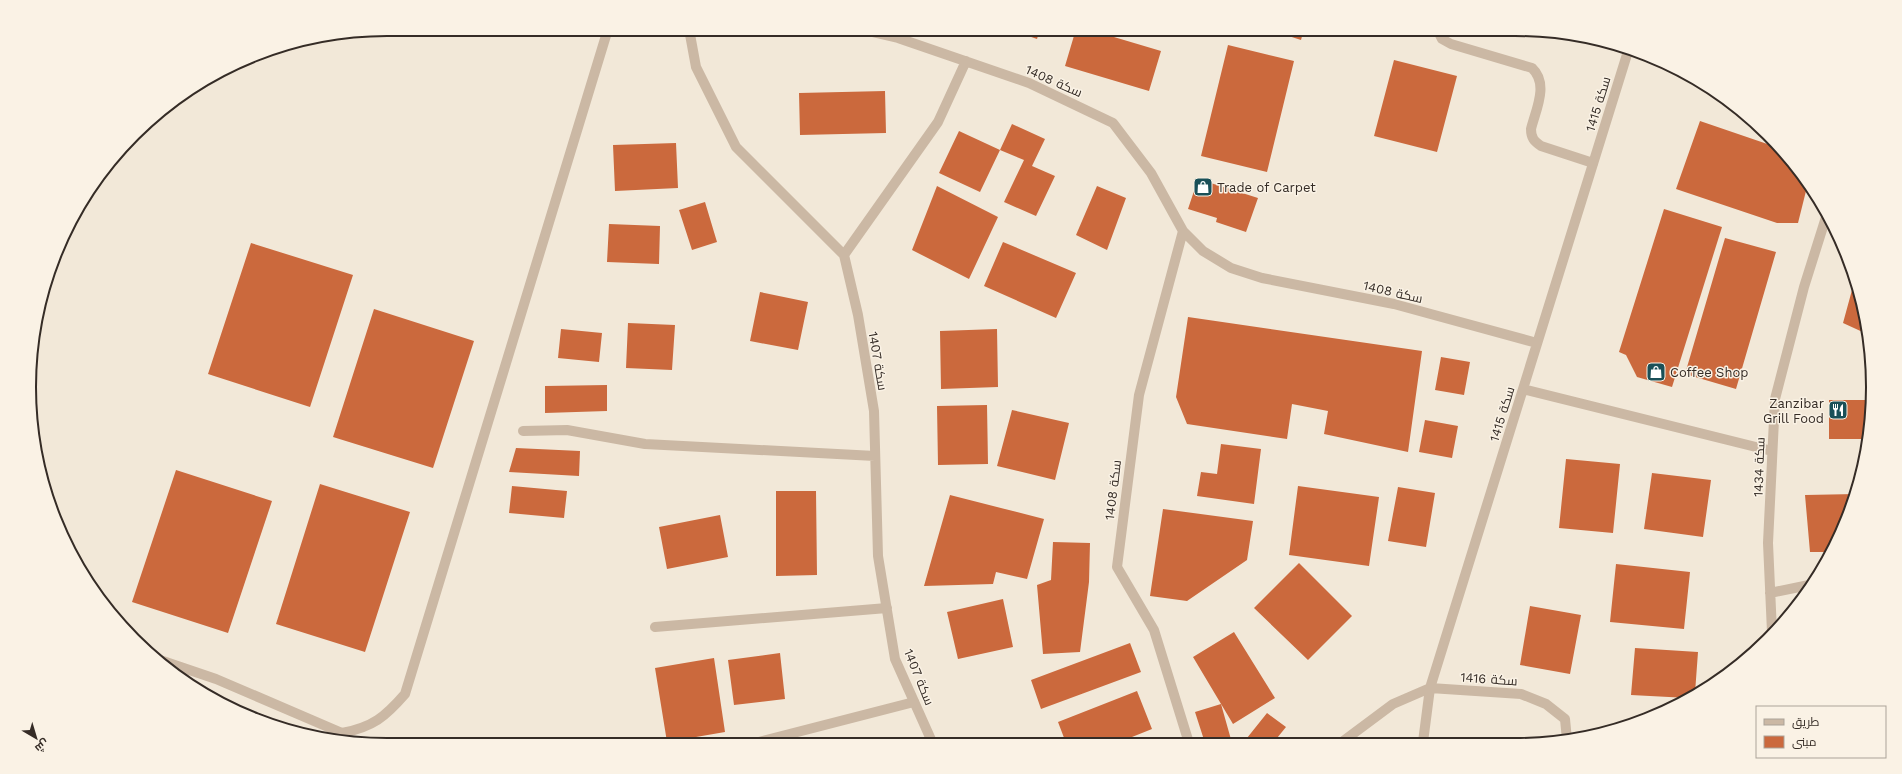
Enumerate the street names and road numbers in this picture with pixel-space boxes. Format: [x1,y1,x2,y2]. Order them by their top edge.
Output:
street label: سكة 1408 [1023,62,1085,100]
street label: سكة 1415 [1583,75,1613,133]
street label: سكة 1408 [1362,278,1424,306]
street label: سكة 1407 [865,330,891,392]
street label: سكة 1415 [1487,385,1517,443]
street label: سكة 1434 [1750,437,1768,497]
street label: سكة 1408 [1102,459,1124,521]
street label: سكة 1407 [901,647,937,707]
street label: سكة 1416 [1460,670,1518,688]

